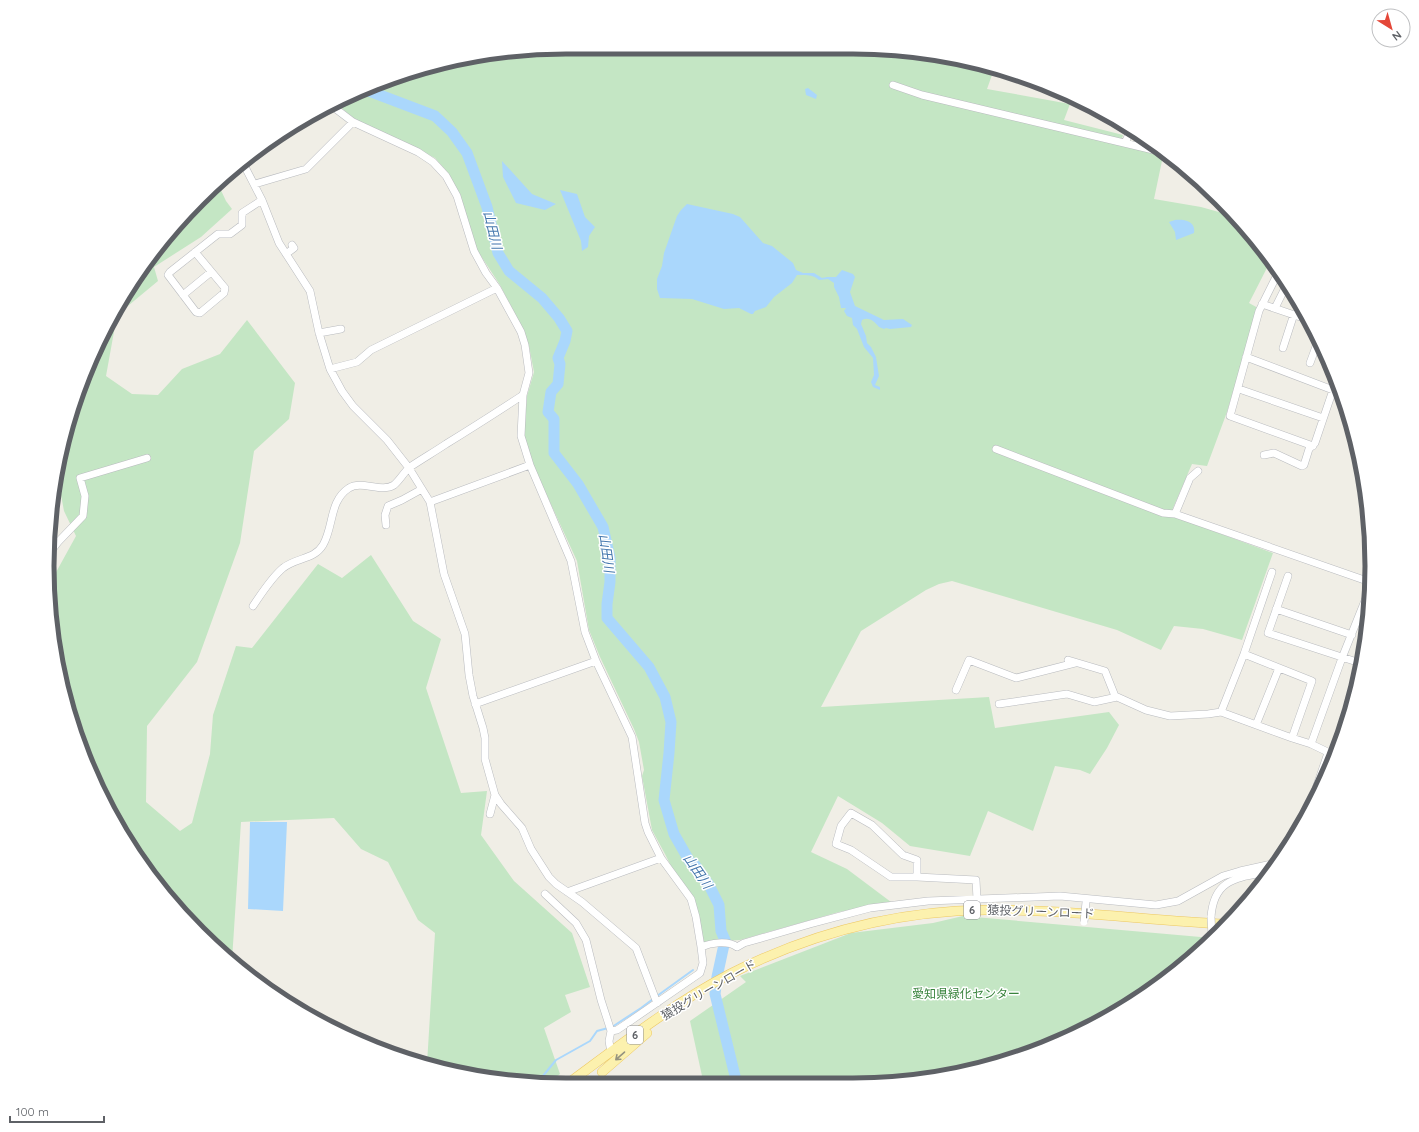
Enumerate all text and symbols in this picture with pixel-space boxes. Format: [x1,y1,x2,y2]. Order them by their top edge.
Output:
north arrow [1371,8,1411,48]
text: N [1390,28,1404,44]
water label: 山田川 [481,209,506,253]
water label: 山田川 [596,533,618,575]
water label: 山田川 [680,850,717,893]
road number: 6 [964,901,980,919]
street label: 猿投グリーンロード [987,902,1095,921]
street label: 猿投グリーンロード [658,956,759,1023]
park label: 愛知県緑化センター [912,986,1020,1001]
road number: 6 [627,1026,643,1044]
one-way arrow [614,1052,625,1061]
scale bar [10,1098,104,1124]
text: 100 m [16,1104,49,1119]

